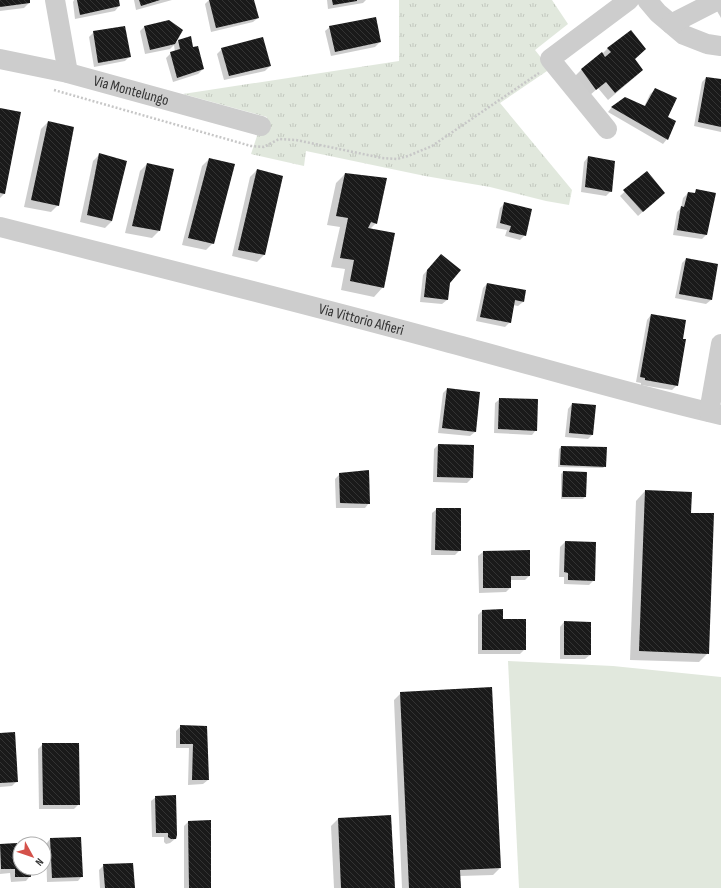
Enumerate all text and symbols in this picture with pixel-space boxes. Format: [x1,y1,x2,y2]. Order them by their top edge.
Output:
street label: Via Montelungo [91,71,171,110]
street label: Via Vittorio Alfieri [317,299,406,340]
north arrow [12,836,52,876]
text: N [32,856,46,869]

